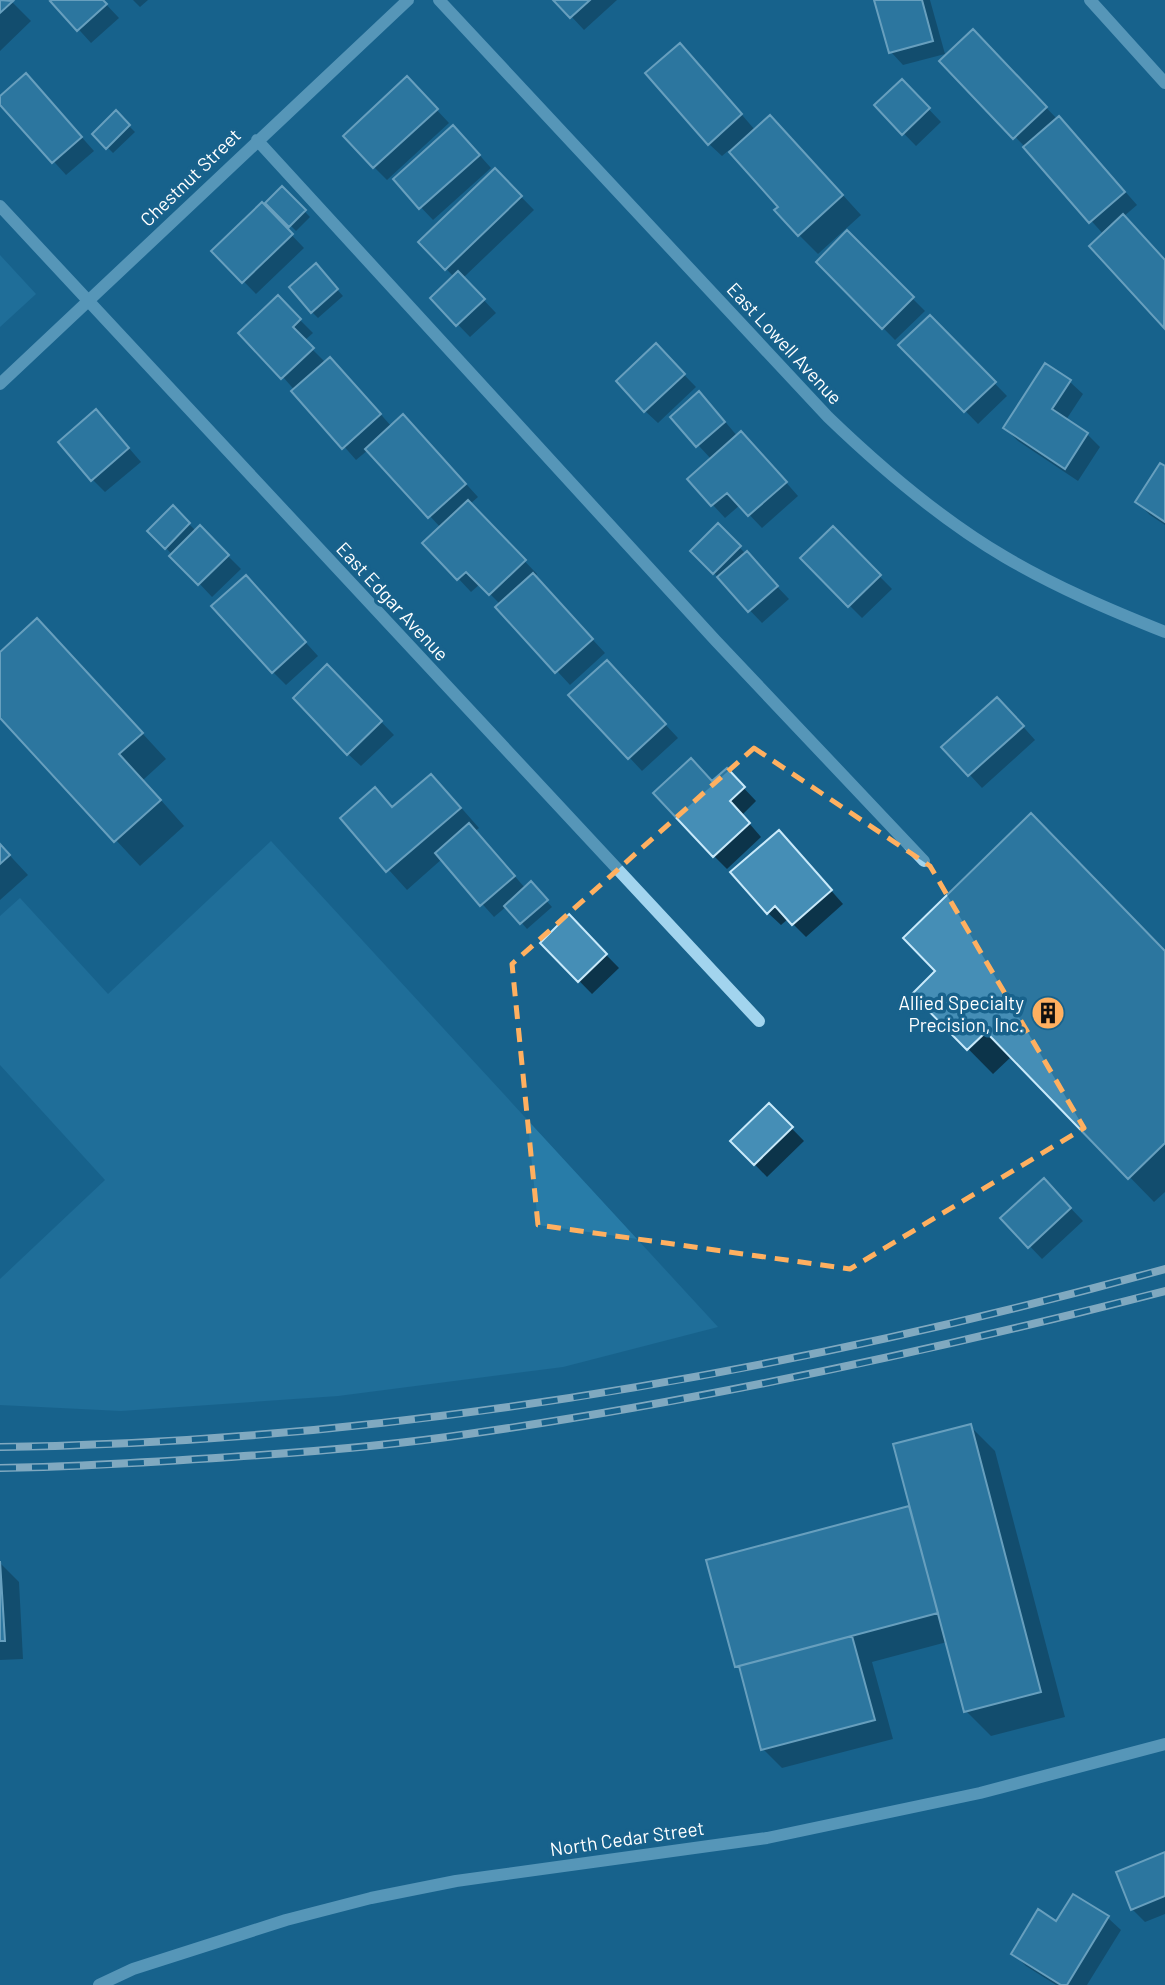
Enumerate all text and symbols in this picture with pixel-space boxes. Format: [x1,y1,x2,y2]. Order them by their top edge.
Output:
street label: Chestnut Street [135,123,245,231]
street label: East Lowell Avenue [723,277,847,409]
street label: East Edgar Avenue [332,537,454,665]
place label: Allied Specialty Precision, Inc. [899,991,1024,1036]
building icon: Allied Specialty Precision, Inc. [1029,994,1067,1032]
street label: North Cedar Street [548,1816,706,1860]

